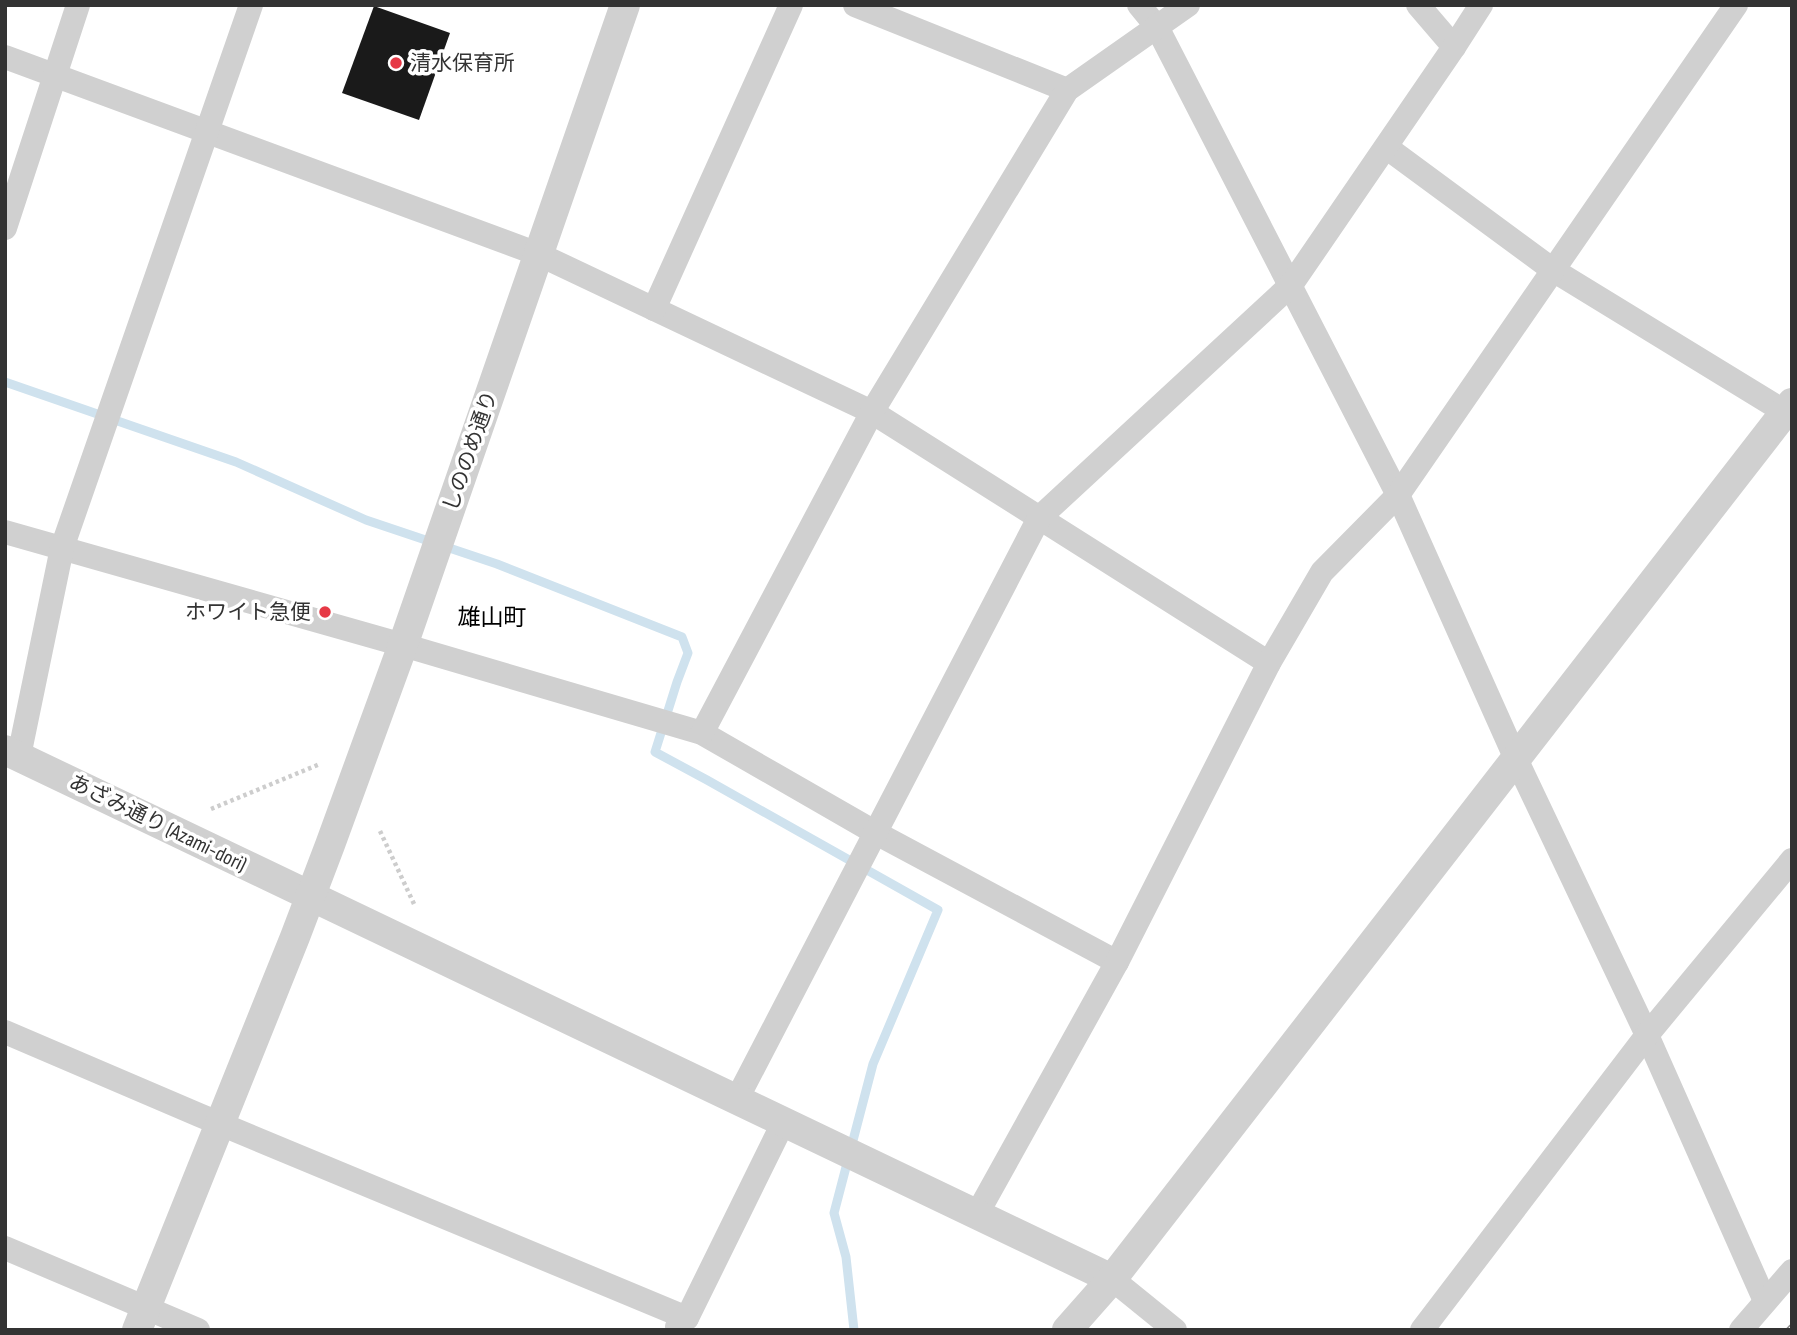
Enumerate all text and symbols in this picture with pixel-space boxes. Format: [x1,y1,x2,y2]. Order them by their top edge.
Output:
place label: 清水保育所 [410,51,515,76]
marker: 清水保育所 [388,55,404,71]
street label: しののめ通り [438,388,503,515]
place label: ホワイト急便 [185,600,311,625]
marker: ホワイト急便 [317,604,333,620]
district label: 雄山町 [458,604,527,632]
street label: あざみ通り (Azami-dori) [65,770,251,877]

